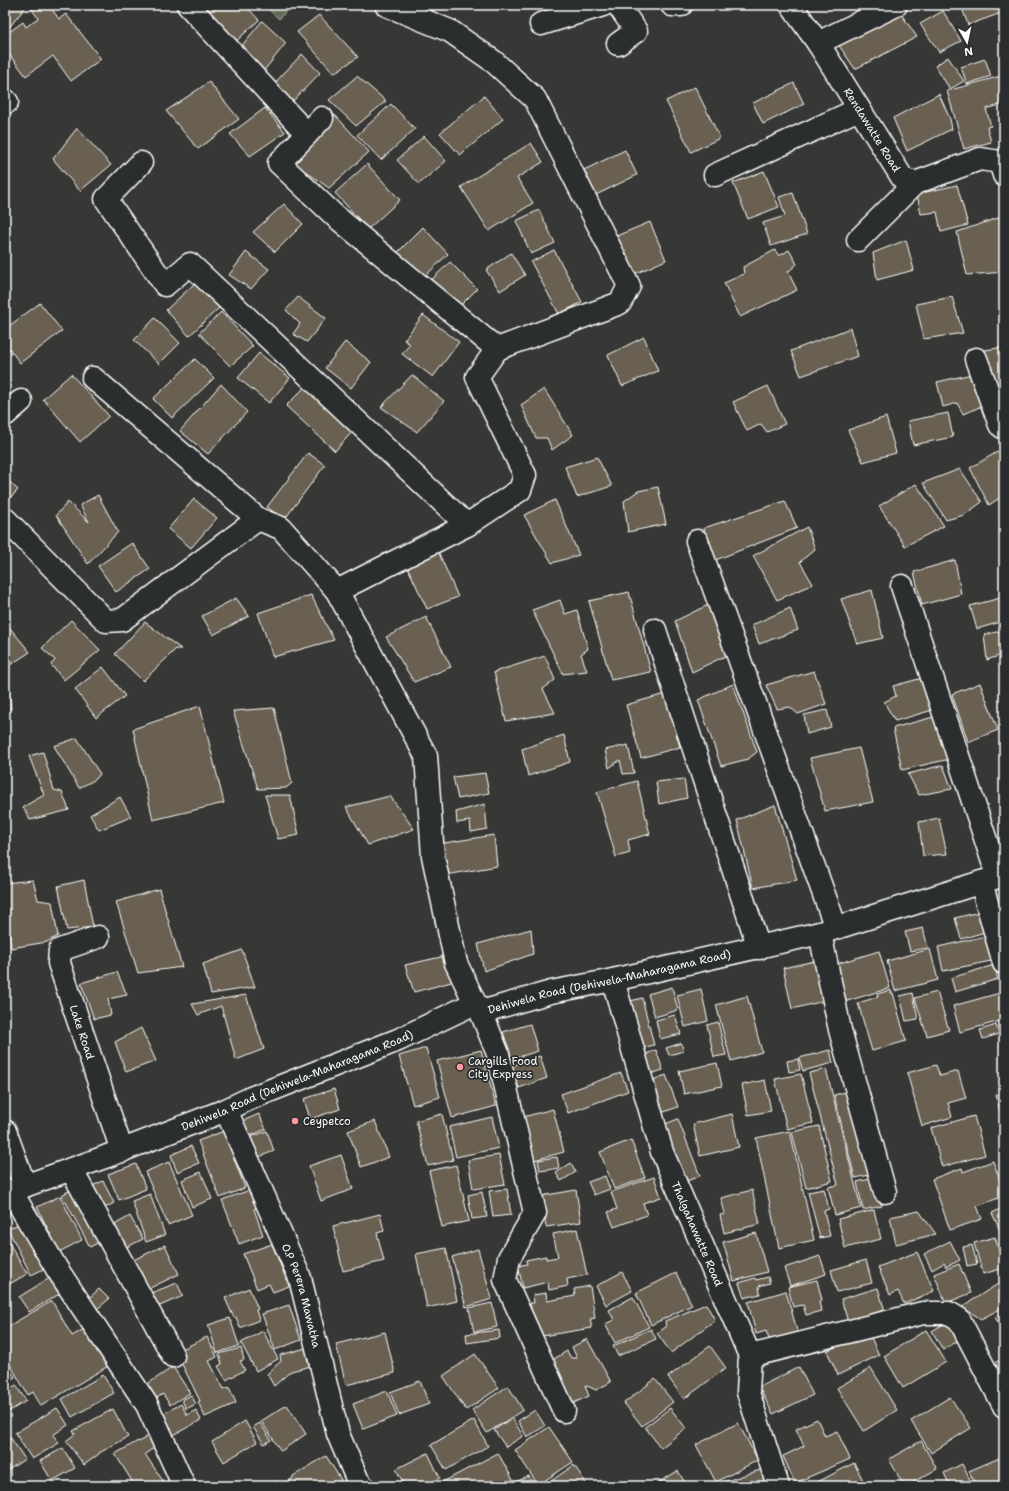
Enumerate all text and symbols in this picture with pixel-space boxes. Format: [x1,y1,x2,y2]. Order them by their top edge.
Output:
north arrow [947,22,987,62]
text: N [963,43,974,60]
street label: Rendawatte Road [840,85,904,175]
street label: Dehiwela Road (Dehiwela-Maharagama Road) [486,946,732,1017]
street label: Lake Road [66,1003,98,1061]
street label: Dehiwela Road (Dehiwela-Maharagama Road) [179,1026,415,1134]
place label: Cargills Food City Express [468,1054,538,1082]
marker: Cargills Food City Express [455,1062,465,1072]
place label: Ceypetco [303,1114,351,1129]
marker: Ceypetco [290,1116,300,1126]
street label: Thalgahawatte Road [668,1179,727,1289]
street label: O.P Perera Mawatha [278,1241,324,1350]

